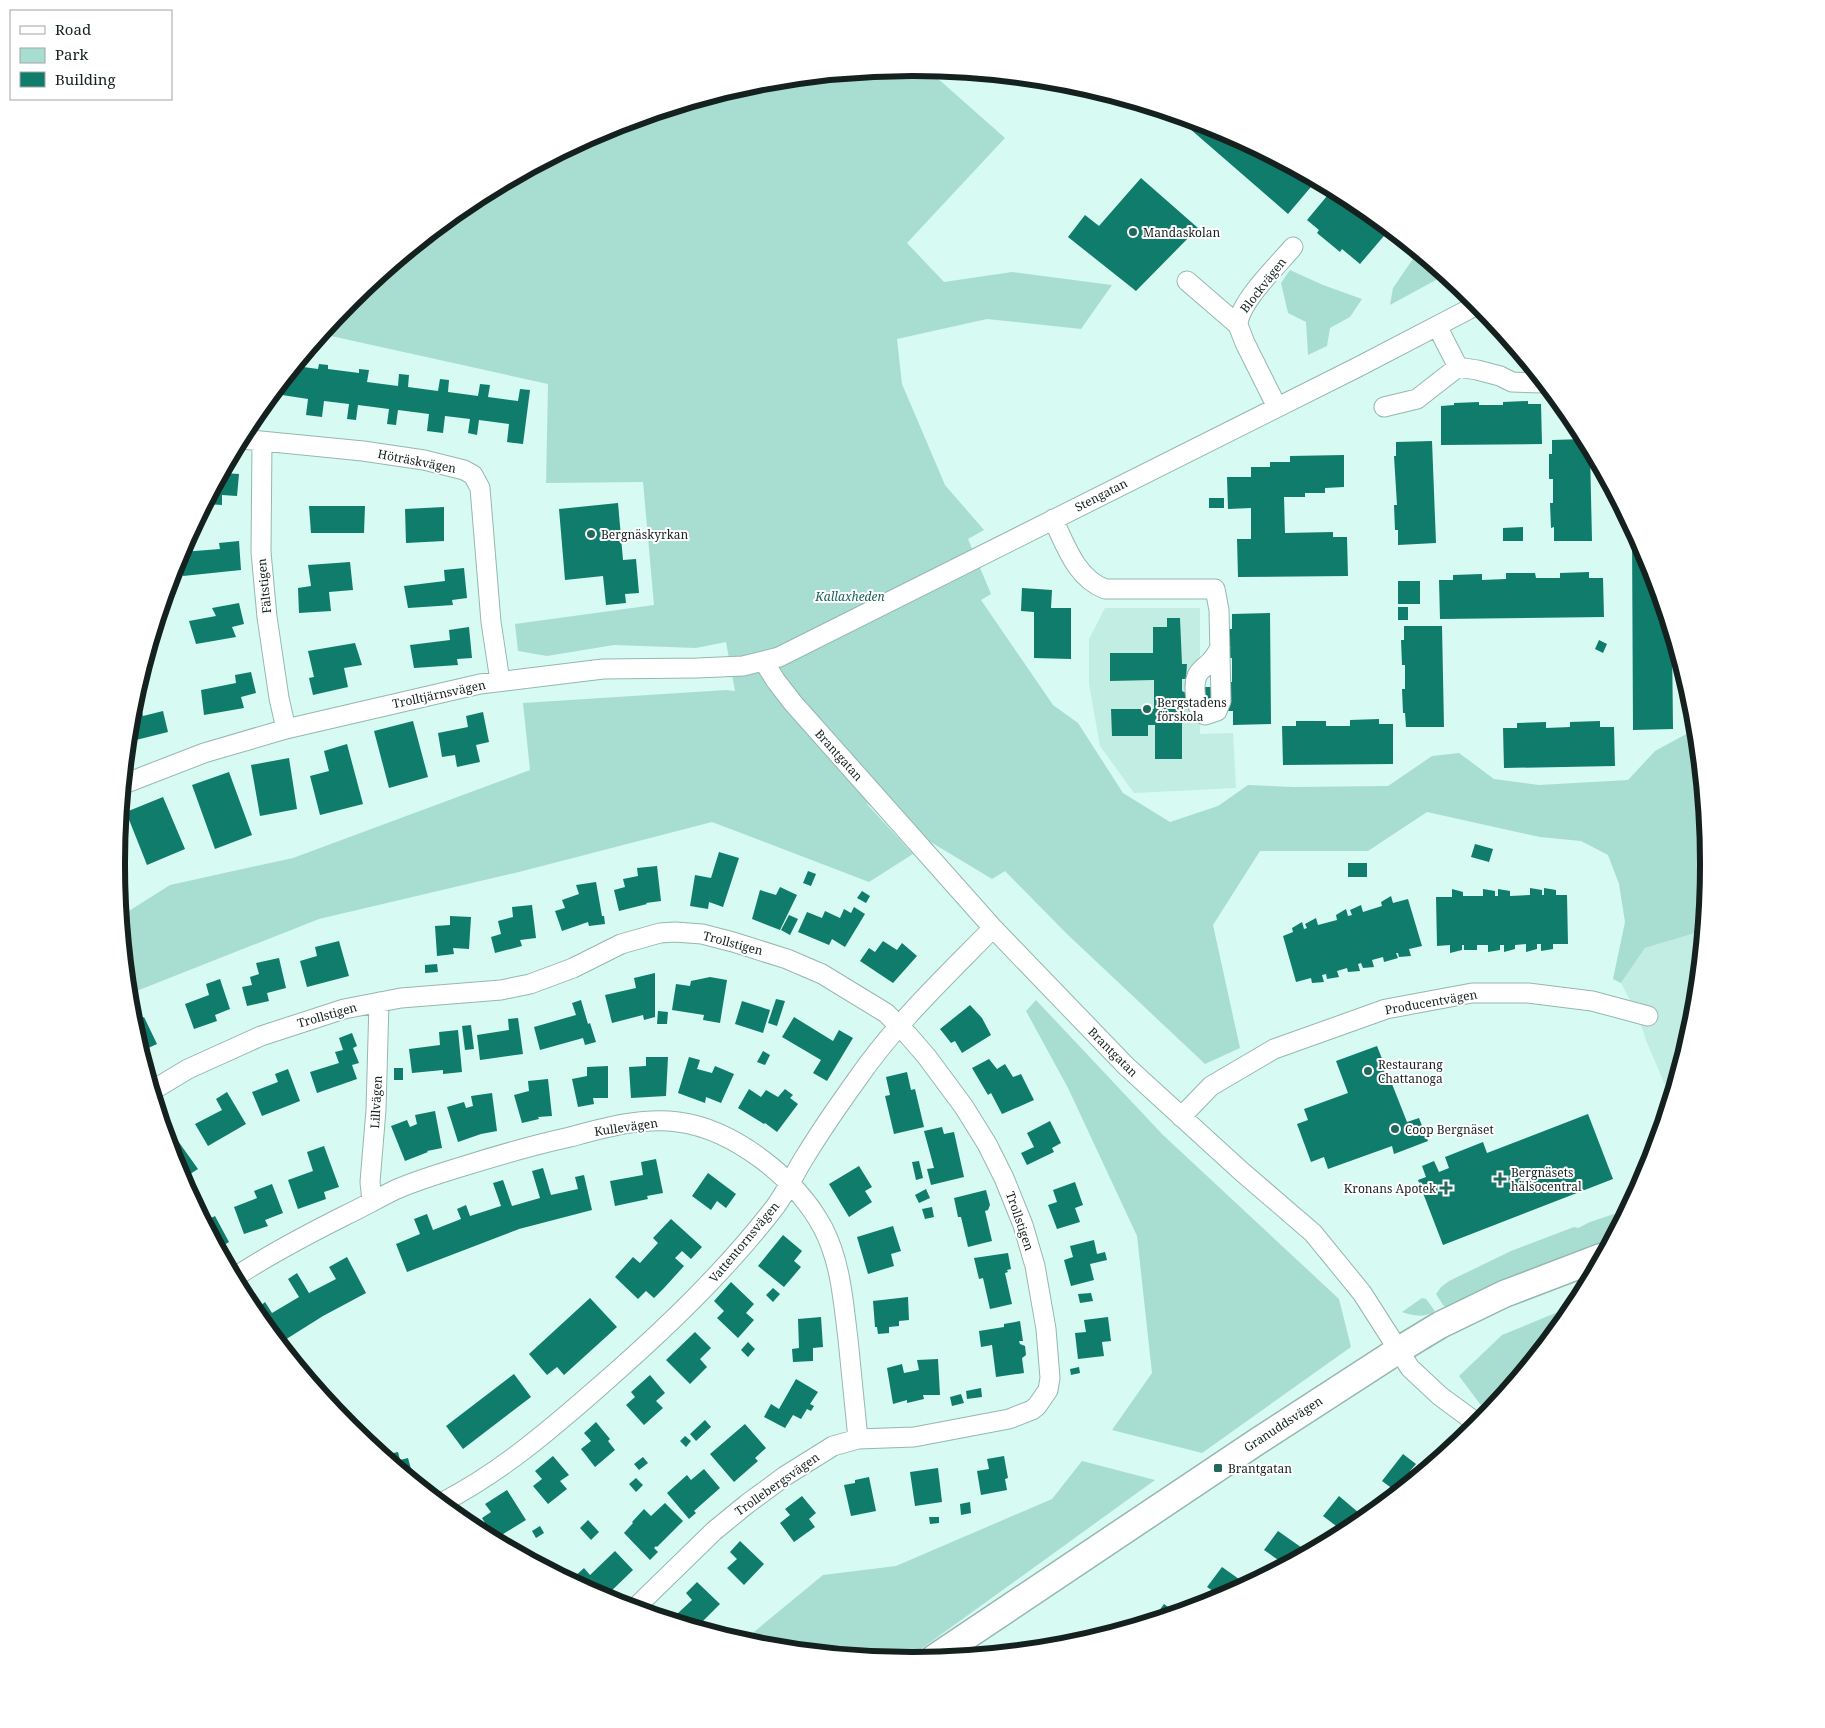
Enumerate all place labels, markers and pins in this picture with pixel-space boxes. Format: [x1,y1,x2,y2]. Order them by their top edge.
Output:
place label: Mandaskolan [1143,224,1220,241]
marker: Mandaskolan [1127,226,1139,238]
place label: Bergnäskyrkan [601,526,689,543]
marker: Bergnäskyrkan [585,528,597,540]
place label: Bergstadens förskola [1157,694,1227,725]
marker: Bergstadens förskola [1141,703,1153,715]
place label: Restaurang Chattanoga [1378,1056,1443,1087]
marker: Restaurang Chattanoga [1362,1065,1374,1077]
place label: Coop Bergnäset [1405,1121,1494,1138]
marker: Coop Bergnäset [1389,1123,1401,1135]
place label: Bergnäsets hälsocentral [1511,1164,1582,1195]
marker: Bergnäsets hälsocentral [1493,1172,1507,1186]
place label: Kronans Apotek [1344,1180,1437,1197]
marker: Kronans Apotek [1440,1182,1452,1194]
place label: Brantgatan [1228,1460,1292,1477]
marker: Brantgatan [1212,1462,1224,1474]

